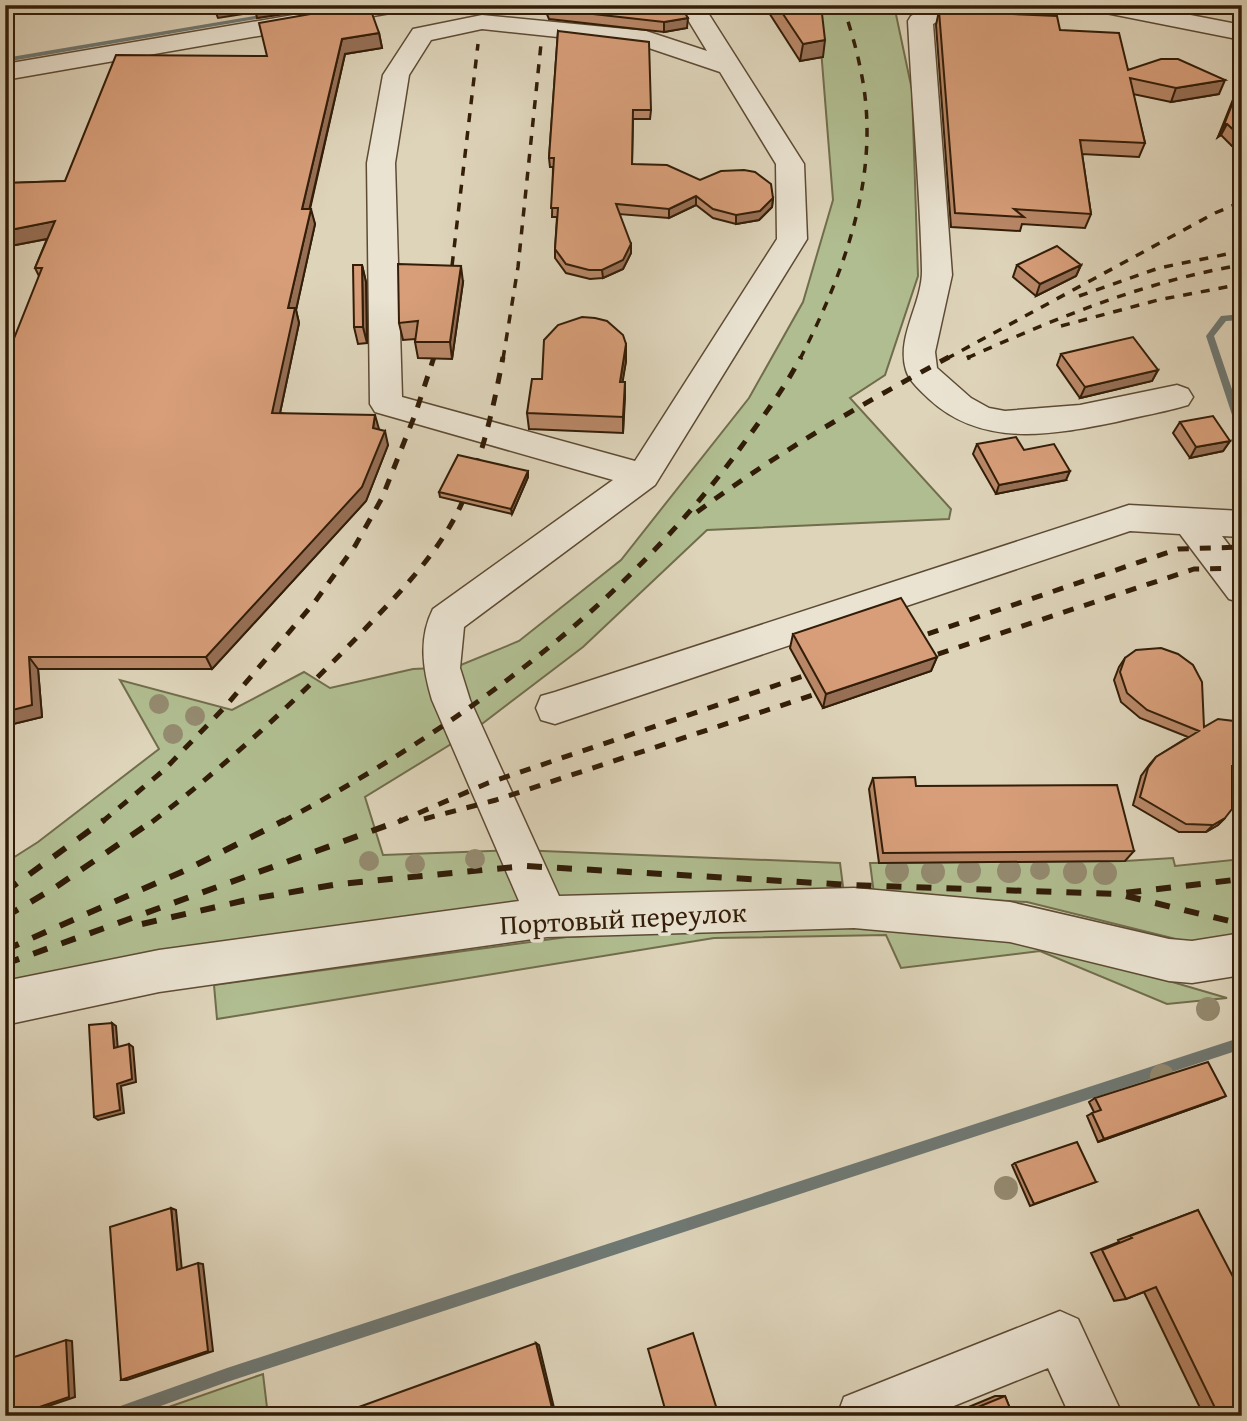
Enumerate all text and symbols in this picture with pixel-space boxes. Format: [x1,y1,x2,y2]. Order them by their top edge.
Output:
street label: Портовый переулок [499,891,748,944]

